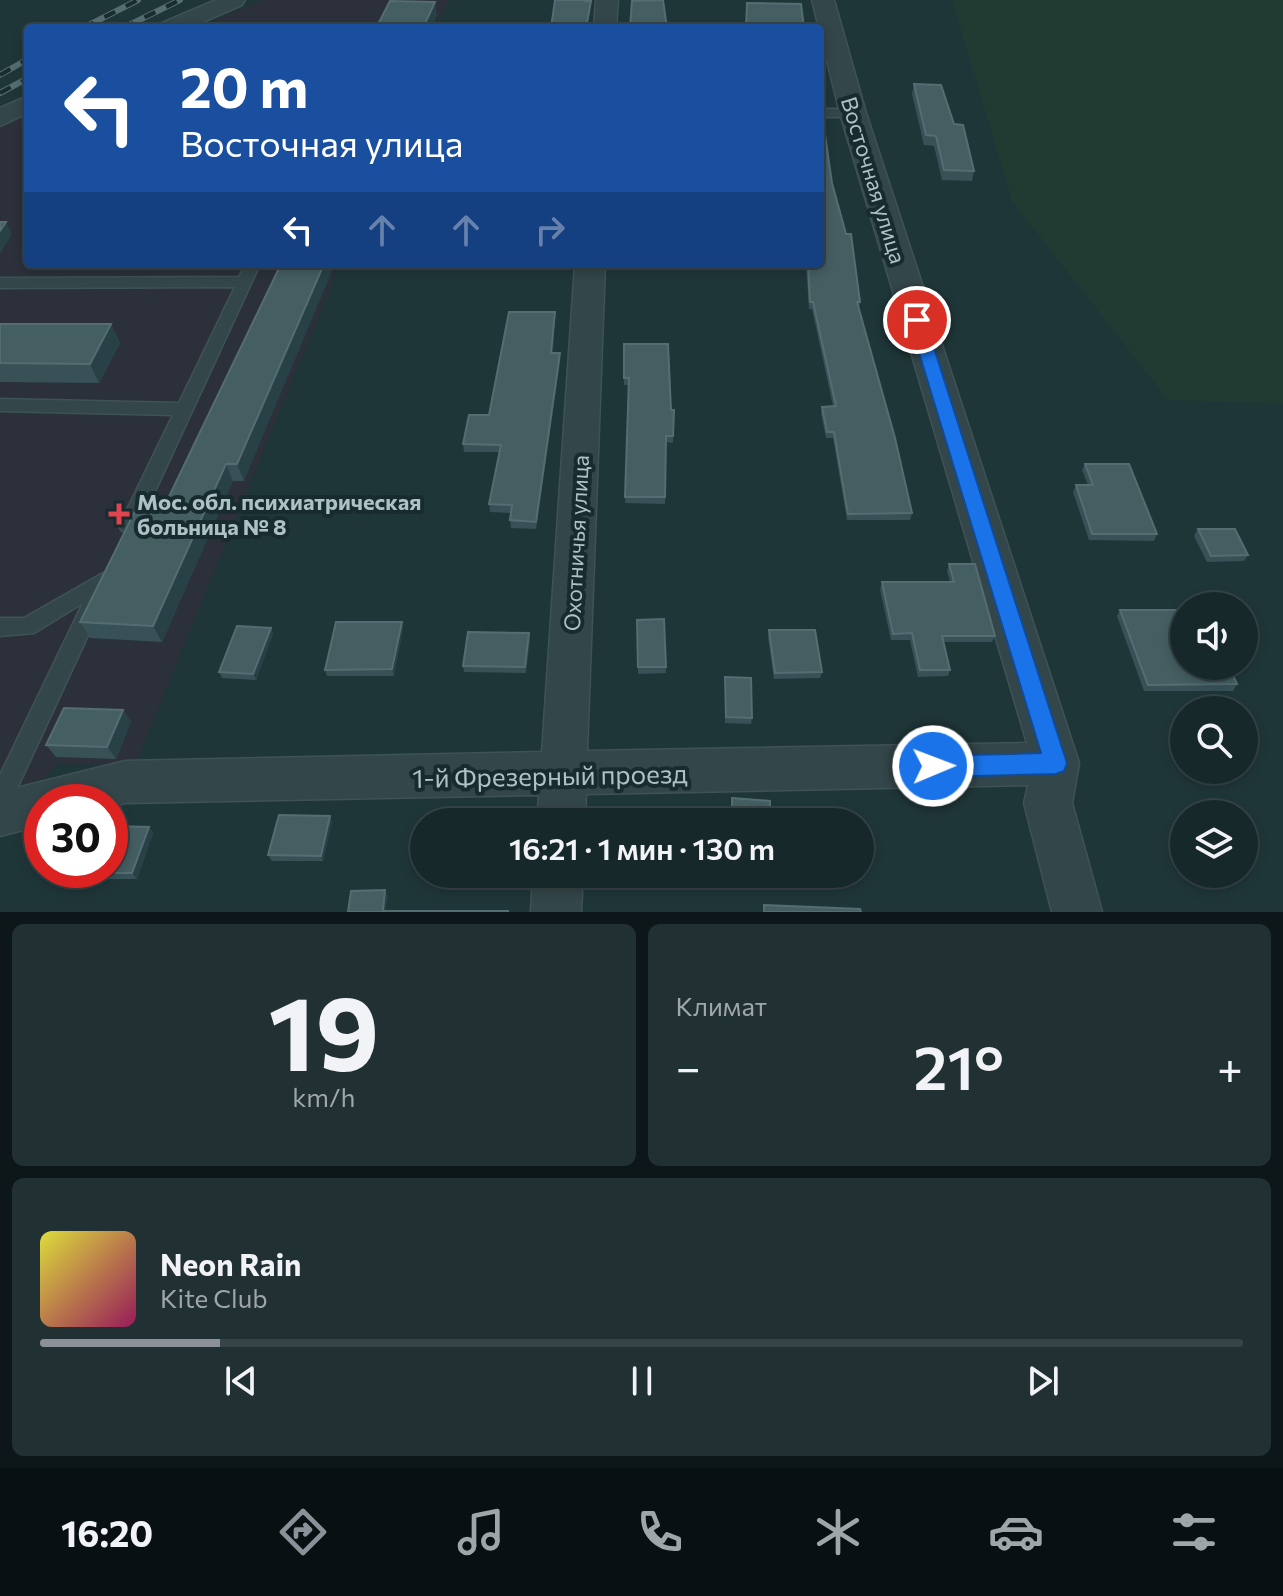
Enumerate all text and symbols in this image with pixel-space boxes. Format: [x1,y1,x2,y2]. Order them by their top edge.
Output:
text: 20 m [180,51,308,120]
icon: left [48,56,152,160]
street label: Восточная улица [836,93,912,267]
text: Восточная улица [180,120,463,164]
icon: left [276,208,320,252]
icon: ahead [360,208,404,252]
icon: ahead [444,208,488,252]
icon: right [528,208,572,252]
pin [883,286,951,354]
icon: arrive [895,298,939,342]
street label: Охотничья улица [558,454,594,632]
place label: Мос. обл. психиатрическая больница № 8 [137,488,421,540]
marker: Мос. обл. психиатрическая больница № 8 [108,503,130,525]
map controls [1170,592,1258,888]
button: sound [1170,592,1258,680]
button: search [1170,696,1258,784]
position arrow [891,724,975,808]
street label: 1-й Фрезерный проезд [412,757,688,793]
speed limit sign: 30 [24,784,128,888]
button: layers [1170,800,1258,888]
text: 16:21 · 1 мин · 130 m [509,829,775,866]
text: 19 [268,965,379,1092]
text: Климат [676,990,767,1021]
text: 21° [914,1029,1004,1102]
text: − [676,1039,701,1093]
text: + [1217,1039,1243,1093]
text: km/h [292,1081,355,1112]
text: Neon Rain [160,1245,301,1282]
text: Kite Club [160,1282,268,1313]
icon: previous [219,1359,263,1403]
icon: pause [620,1359,664,1403]
icon: next [1021,1359,1065,1403]
icon: directions [275,1504,331,1560]
icon: music [453,1504,509,1560]
icon: phone [632,1504,688,1560]
icon: climate [810,1504,866,1560]
icon: car [988,1504,1044,1560]
icon: filters [1166,1504,1222,1560]
text: 16:20 [61,1510,153,1554]

